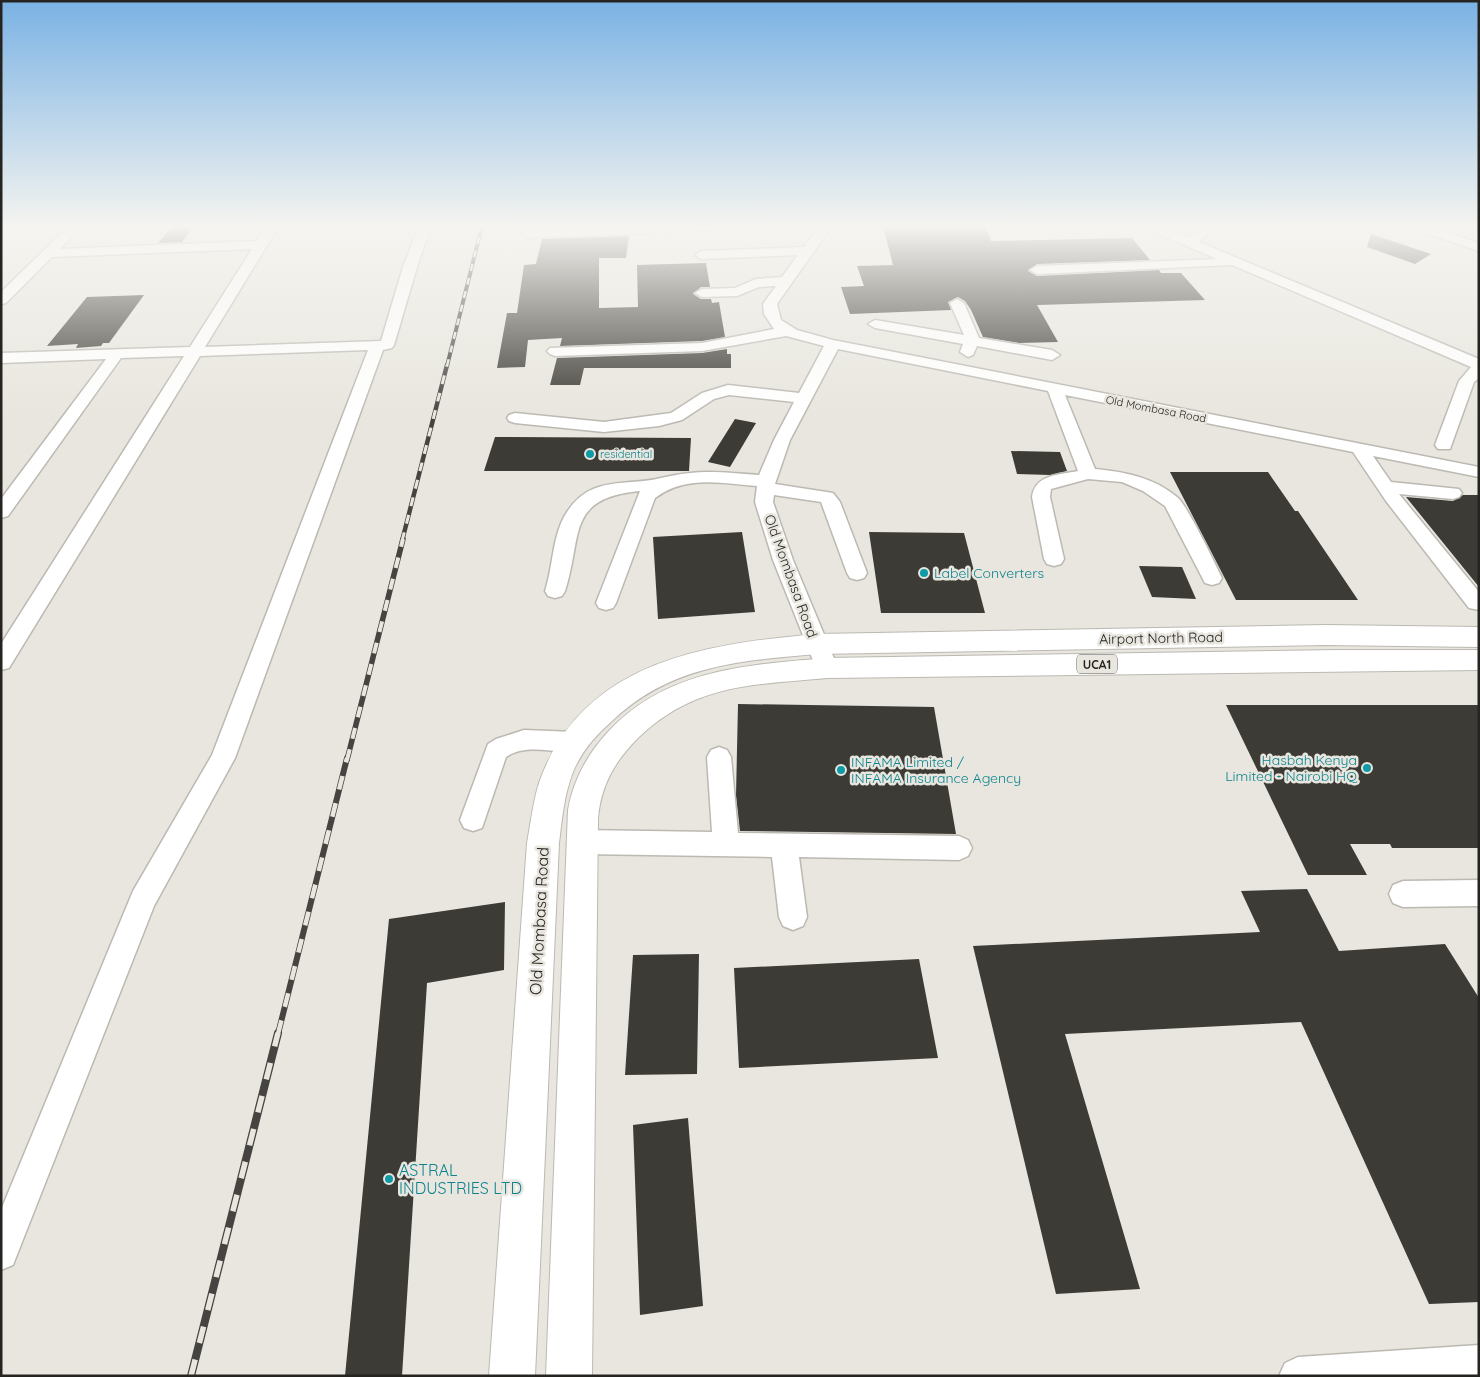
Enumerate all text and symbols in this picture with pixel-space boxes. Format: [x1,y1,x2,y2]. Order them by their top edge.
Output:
street label: Old Mombasa Road [1105,392,1207,426]
place label: residential [600,447,652,461]
marker: residential [584,448,596,460]
street label: Old Mombasa Road [760,512,822,640]
place label: Label Converters [934,564,1044,582]
marker: Label Converters [918,567,930,579]
street label: Airport North Road [1099,628,1223,648]
road number: UCA1 [1077,654,1117,674]
place label: Hasbah Kenya Limited - Nairobi HQ [1225,751,1358,785]
place label: INFAMA Limited / INFAMA Insurance Agency [851,753,1021,787]
marker: Hasbah Kenya Limited - Nairobi HQ [1361,762,1373,774]
marker: INFAMA Limited / INFAMA Insurance Agency [835,764,847,776]
street label: Old Mombasa Road [525,847,553,995]
place label: ASTRAL INDUSTRIES LTD [399,1160,522,1198]
marker: ASTRAL INDUSTRIES LTD [383,1173,395,1185]

